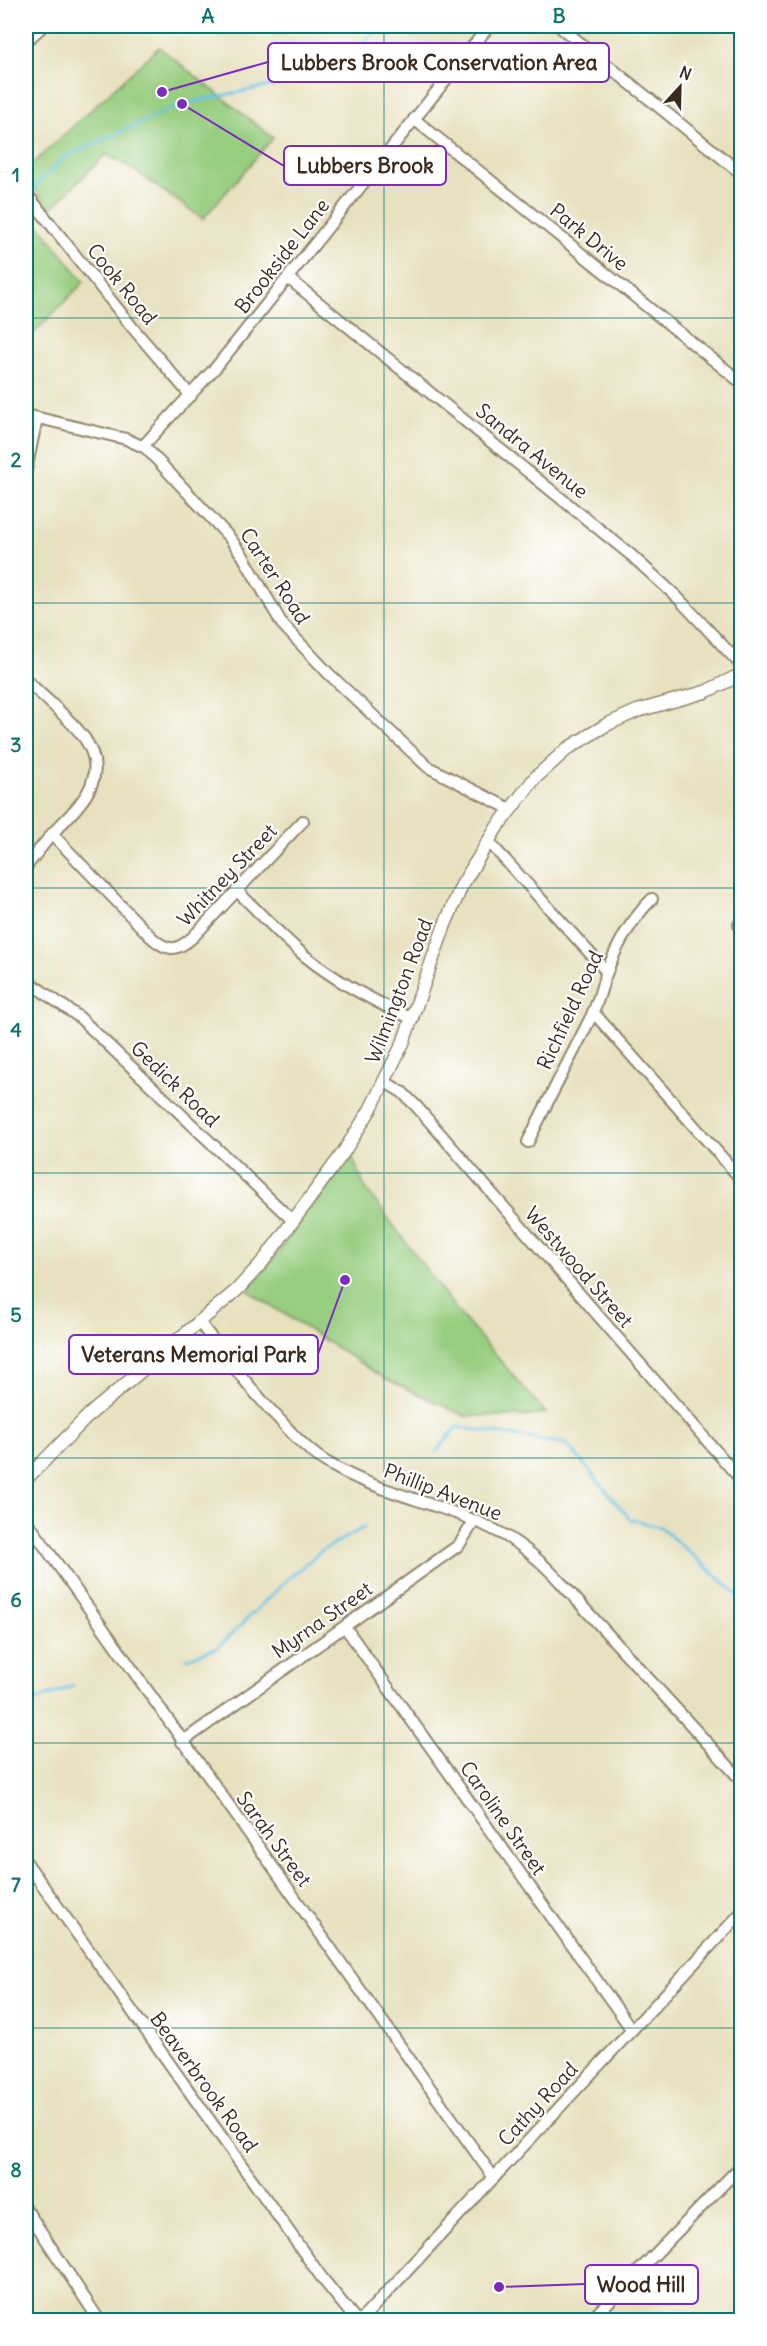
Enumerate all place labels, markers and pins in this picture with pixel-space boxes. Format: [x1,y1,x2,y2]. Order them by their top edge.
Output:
callout: Lubbers Brook Conservation Area [268,43,609,82]
callout: Lubbers Brook [284,146,446,185]
callout: Veterans Memorial Park [69,1335,318,1374]
callout: Wood Hill [585,2265,698,2304]

